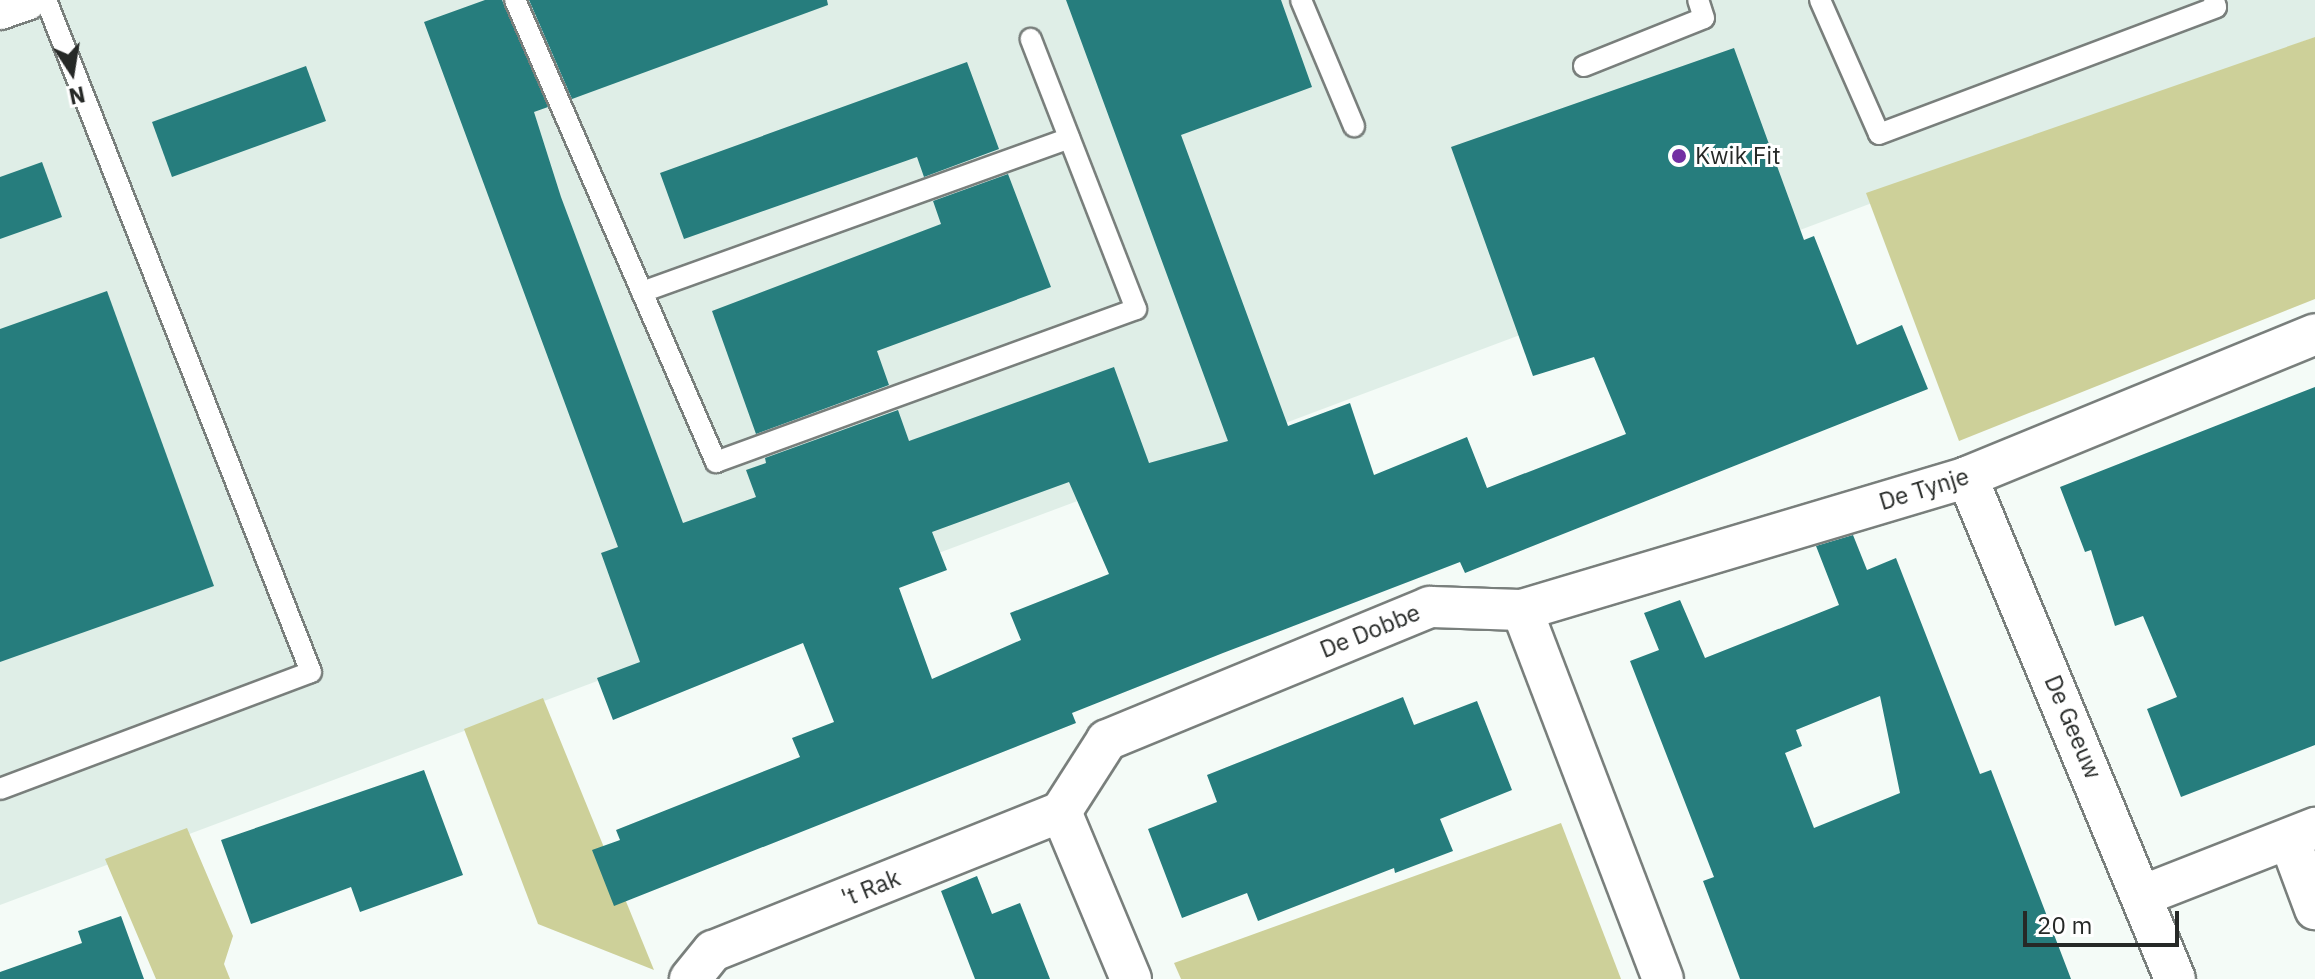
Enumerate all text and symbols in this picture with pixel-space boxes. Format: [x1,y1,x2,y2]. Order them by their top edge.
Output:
north arrow [32,32,112,112]
text: N [66,80,88,112]
place label: Kwik Fit [1695,142,1781,170]
marker: Kwik Fit [1670,147,1688,165]
street label: De Tynje [1876,462,1972,516]
street label: De Dobbe [1316,598,1424,664]
street label: De Geeuw [2038,671,2108,783]
street label: 't Rak [838,863,904,913]
scale bar [2027,895,2183,945]
text: 20 m [2037,909,2092,941]

